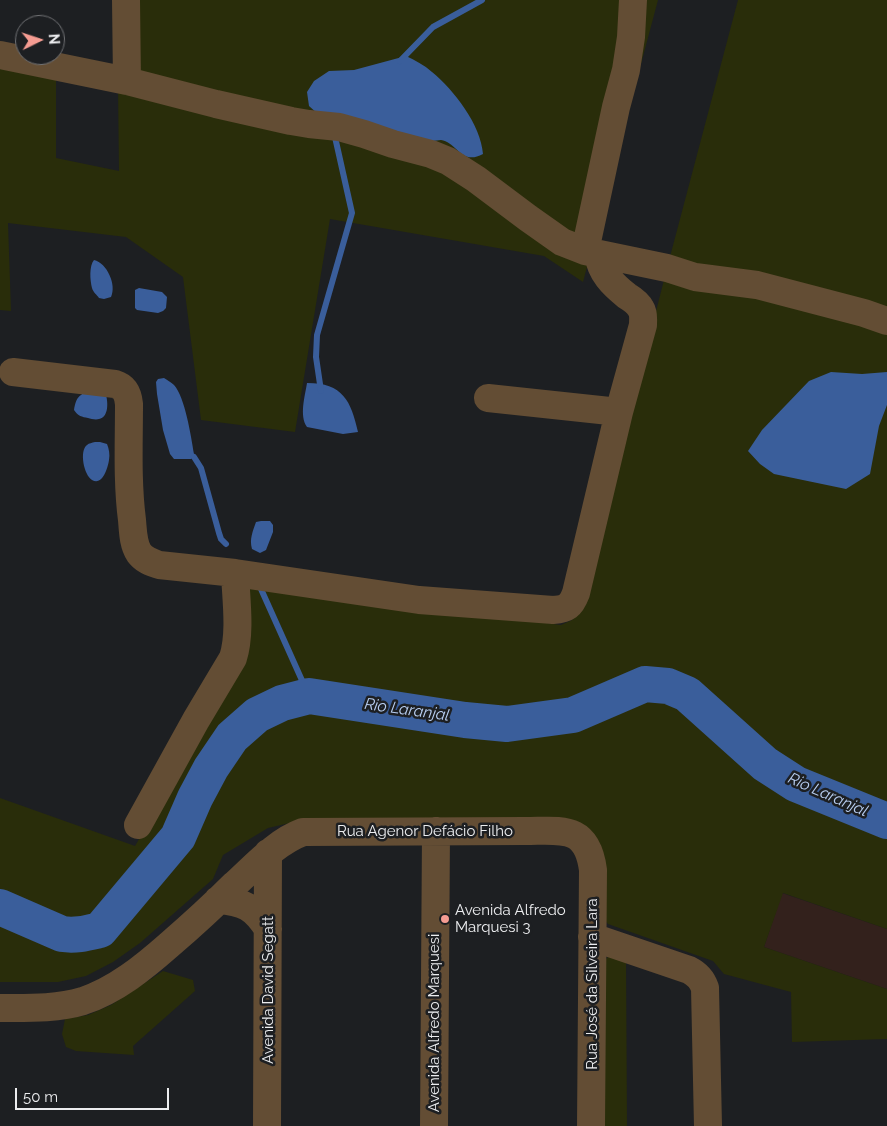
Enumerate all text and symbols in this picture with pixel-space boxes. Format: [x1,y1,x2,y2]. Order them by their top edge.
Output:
north arrow [15,15,65,65]
text: N [46,33,62,45]
water label: Rio Laranjal [363,695,451,725]
water label: Rio Laranjal [785,769,871,821]
street label: Rua Agenor Defácio Filho [337,822,513,840]
street label: Rua José da Silveira Lara [583,898,601,1070]
place label: Avenida Alfredo Marquesi 3 [455,901,566,936]
marker: Avenida Alfredo Marquesi 3 [439,913,451,925]
street label: Avenida David Segatt [259,916,277,1064]
street label: Avenida Alfredo Marquesi [425,934,443,1112]
scale bar [18,1078,171,1110]
text: 50 m [23,1088,58,1106]

